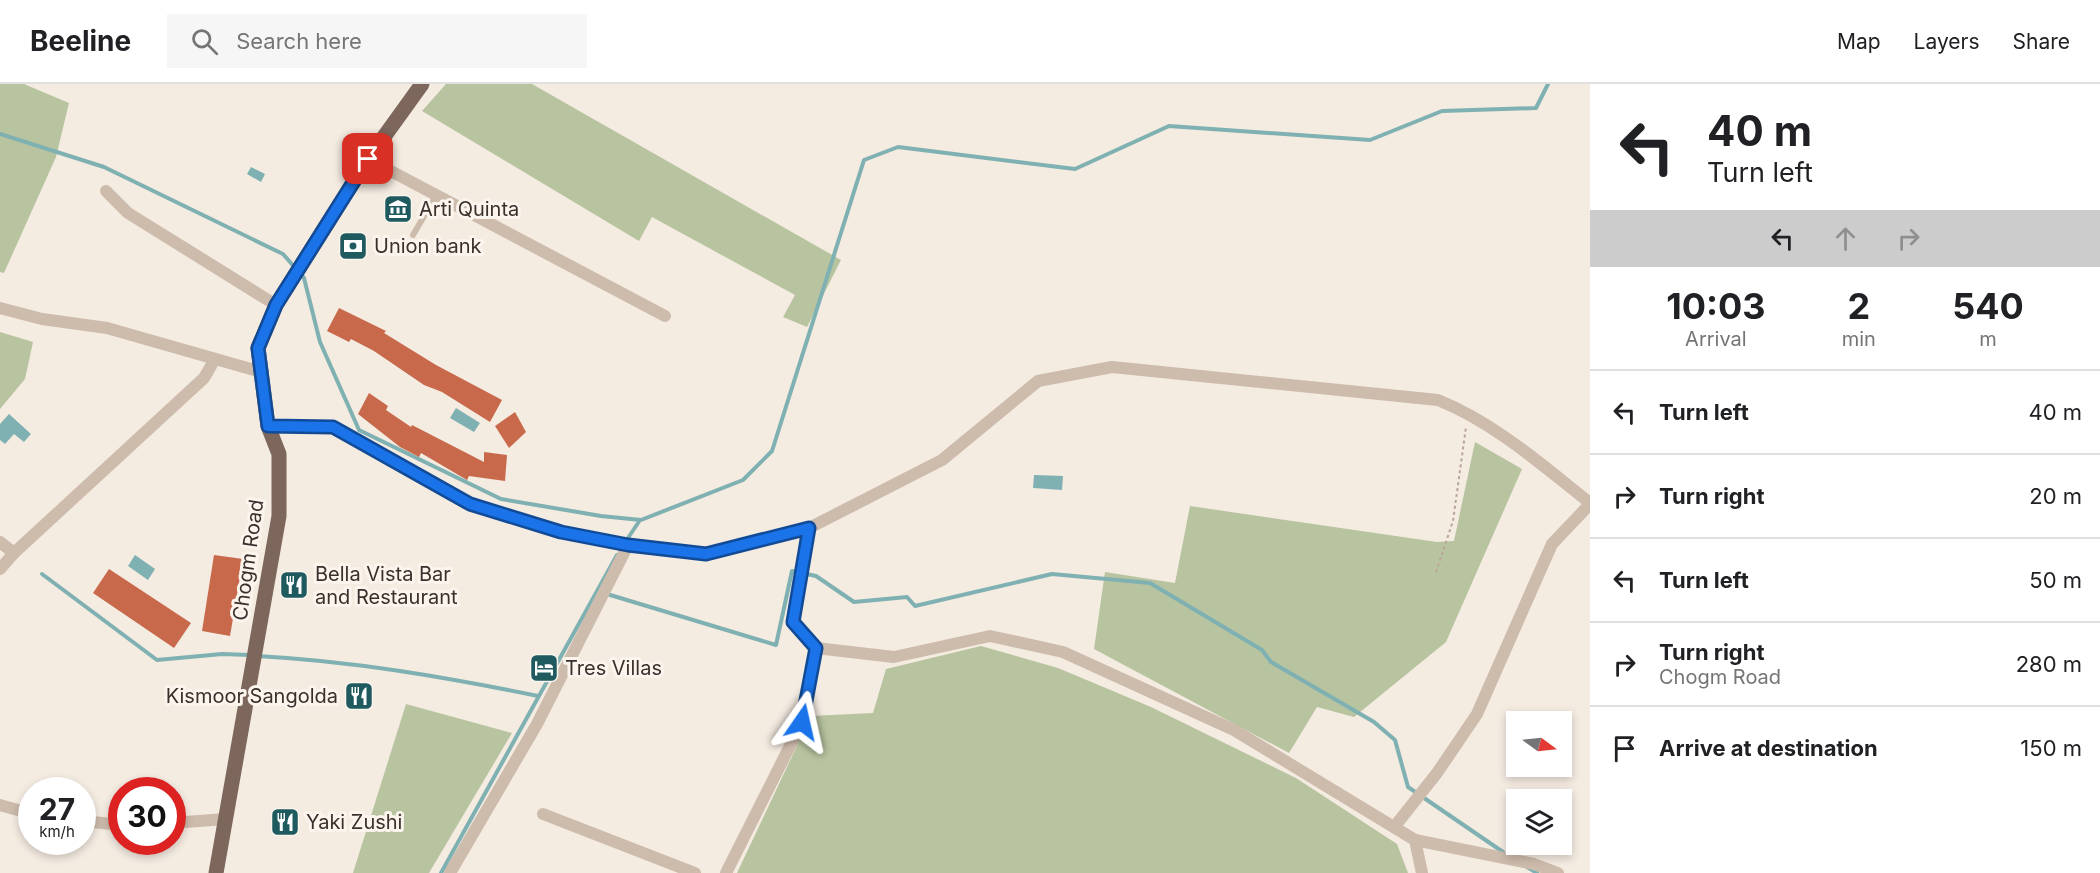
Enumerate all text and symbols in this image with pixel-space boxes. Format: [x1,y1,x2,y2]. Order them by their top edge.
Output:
search box [167,14,587,68]
text: Beeline [30,24,131,58]
icon: search [188,25,221,58]
text: Search here [236,28,362,54]
text: Map [1837,29,1881,54]
text: Layers [1914,29,1980,54]
text: Share [2013,29,2070,54]
text: 40 m [1707,105,1812,156]
icon: left [1608,108,1686,186]
pin [342,133,393,184]
icon: arrive [351,142,384,175]
text: Turn left [1707,156,1813,189]
museum icon: Arti Quinta [382,193,414,225]
place label: Arti Quinta [419,197,519,221]
icon: left [1766,222,1799,255]
icon: ahead [1829,222,1862,255]
icon: right [1892,222,1925,255]
bank icon: Union bank [337,230,369,262]
place label: Union bank [374,234,481,258]
text: 10:03 [1666,284,1766,328]
text: 2 [1848,284,1870,328]
text: 540 [1952,284,2024,328]
text: Arrival [1685,327,1747,351]
text: min [1842,327,1876,351]
text: m [1979,327,1997,351]
icon: left [1608,396,1641,429]
text: Turn left [1659,399,1749,425]
text: 40 m [2028,399,2082,425]
icon: right [1608,480,1641,513]
text: Turn right [1659,483,1765,509]
text: 20 m [2029,483,2082,509]
street label: Chogm Road [228,498,268,622]
place label: Bella Vista Bar and Restaurant [315,562,458,609]
icon: left [1608,564,1641,597]
text: Turn left [1659,567,1749,593]
text: 50 m [2029,567,2082,593]
restaurant icon: Bella Vista Bar and Restaurant [278,569,310,601]
text: Turn right [1659,639,1765,665]
icon: right [1608,648,1641,681]
text: 280 m [2016,651,2082,677]
hotel icon: Tres Villas [528,652,560,684]
place label: Tres Villas [565,656,662,680]
text: Chogm Road [1659,665,1781,689]
restaurant icon: Kismoor Sangolda [343,680,375,712]
place label: Kismoor Sangolda [166,684,338,708]
position arrow [770,690,834,754]
north arrow [1506,711,1572,777]
map controls [1506,711,1572,855]
icon: arrive [1608,732,1641,765]
text: Arrive at destination [1659,735,1878,761]
text: 150 m [2020,735,2082,761]
speed limit sign: 30 [108,777,186,855]
button: layers [1506,789,1572,855]
text: 27 [39,791,75,827]
restaurant icon: Yaki Zushi [269,806,301,838]
place label: Yaki Zushi [306,810,402,834]
text: km/h [39,822,75,841]

